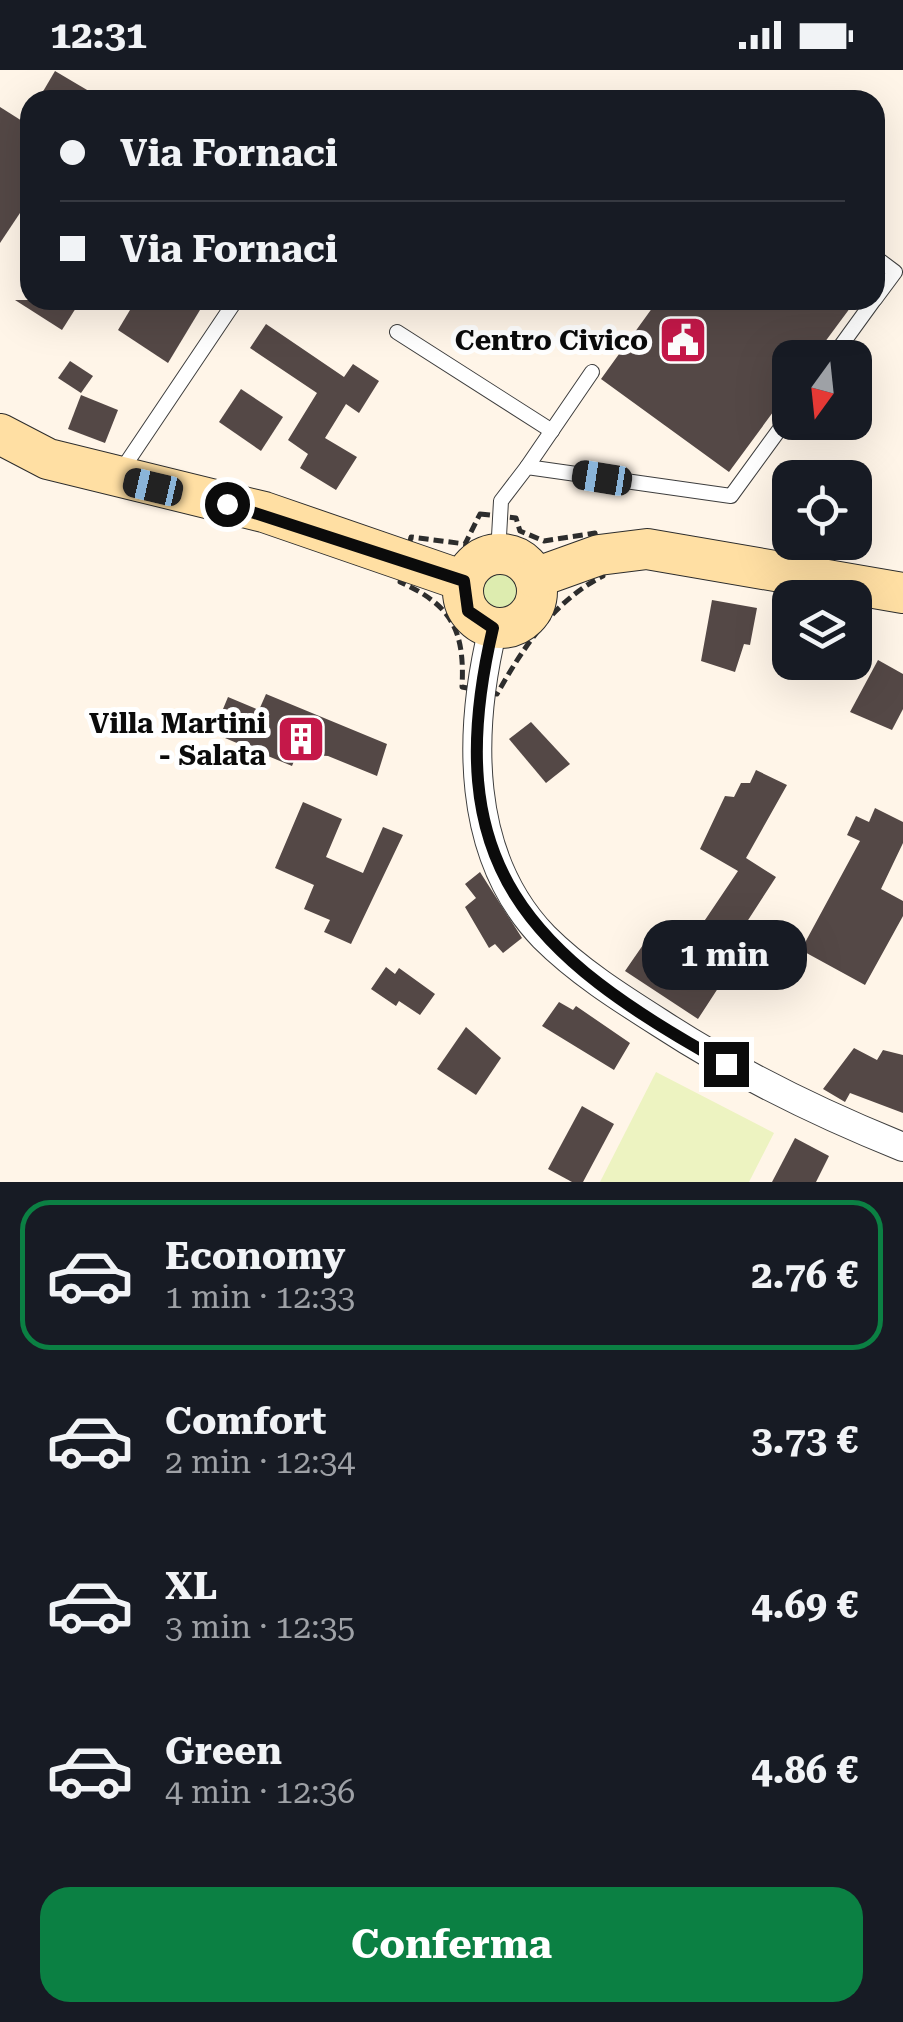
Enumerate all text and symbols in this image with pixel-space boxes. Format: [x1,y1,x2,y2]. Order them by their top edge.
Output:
text: 12:31 [50,13,147,57]
text: Via Fornaci [120,131,338,175]
text: Via Fornaci [120,227,338,271]
public building icon: Centro Civico [657,314,709,366]
place label: Centro Civico [455,324,648,357]
north arrow [772,340,872,440]
map controls [772,340,872,680]
car [570,458,634,498]
button: locate [772,460,872,560]
car [120,466,186,508]
route start [205,482,250,527]
button: layers [772,580,872,680]
place label: Villa Martini - Salata [89,707,267,772]
building icon: Villa Martini - Salata [275,713,327,765]
callout: 1 min [644,919,808,989]
text: 1 min [680,936,769,974]
route end [704,1042,749,1087]
icon: car [45,1230,135,1320]
text: Economy [165,1234,345,1278]
text: 2.76 € [751,1253,858,1297]
text: 1 min · 12:33 [165,1278,355,1316]
icon: car [45,1395,135,1485]
text: Comfort [165,1399,326,1443]
text: 3.73 € [751,1418,858,1462]
text: 2 min · 12:34 [165,1443,355,1481]
icon: car [45,1560,135,1650]
text: XL [165,1564,217,1608]
text: 4.69 € [751,1583,858,1627]
text: 3 min · 12:35 [165,1608,355,1646]
icon: car [45,1725,135,1815]
text: Green [165,1729,282,1773]
text: 4.86 € [751,1748,858,1792]
text: 4 min · 12:36 [165,1773,355,1811]
button: Conferma [40,1887,863,2002]

